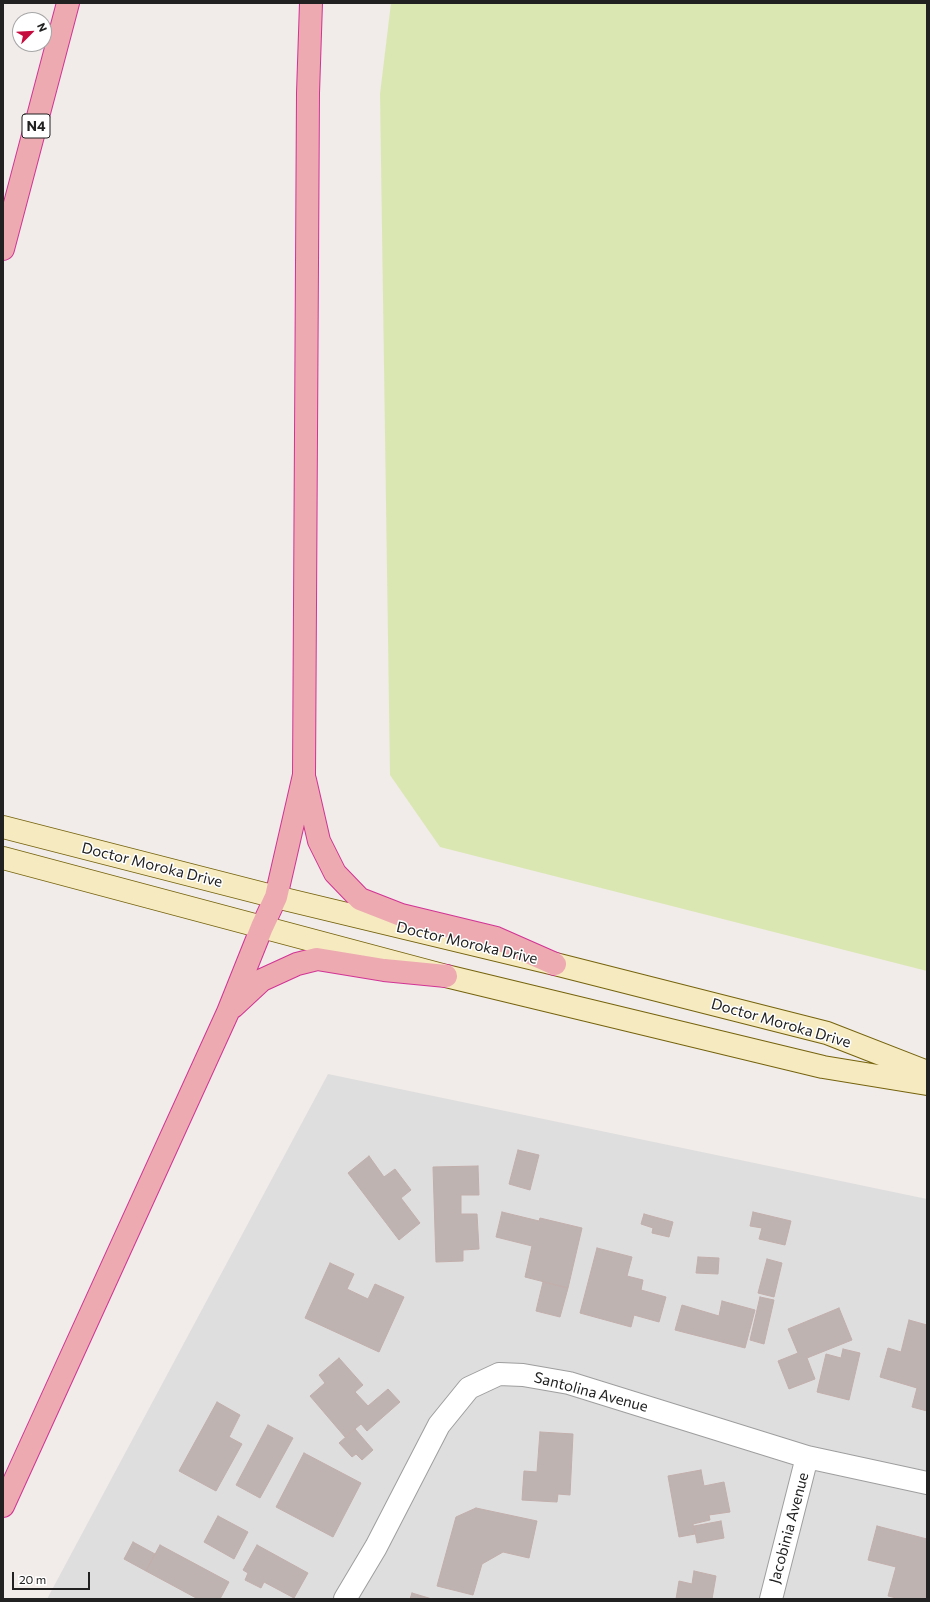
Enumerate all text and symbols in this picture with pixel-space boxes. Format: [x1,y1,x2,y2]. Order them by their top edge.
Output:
north arrow [12,12,52,52]
text: N [35,21,50,34]
road number: N4 [22,114,50,138]
street label: Doctor Moroka Drive [80,839,224,891]
street label: Doctor Moroka Drive [395,918,539,968]
street label: Doctor Moroka Drive [709,994,853,1052]
street label: Santolina Avenue [532,1368,650,1416]
street label: Jacobinia Avenue [765,1470,813,1586]
scale bar [14,1564,92,1590]
text: 20 m [19,1572,46,1586]

